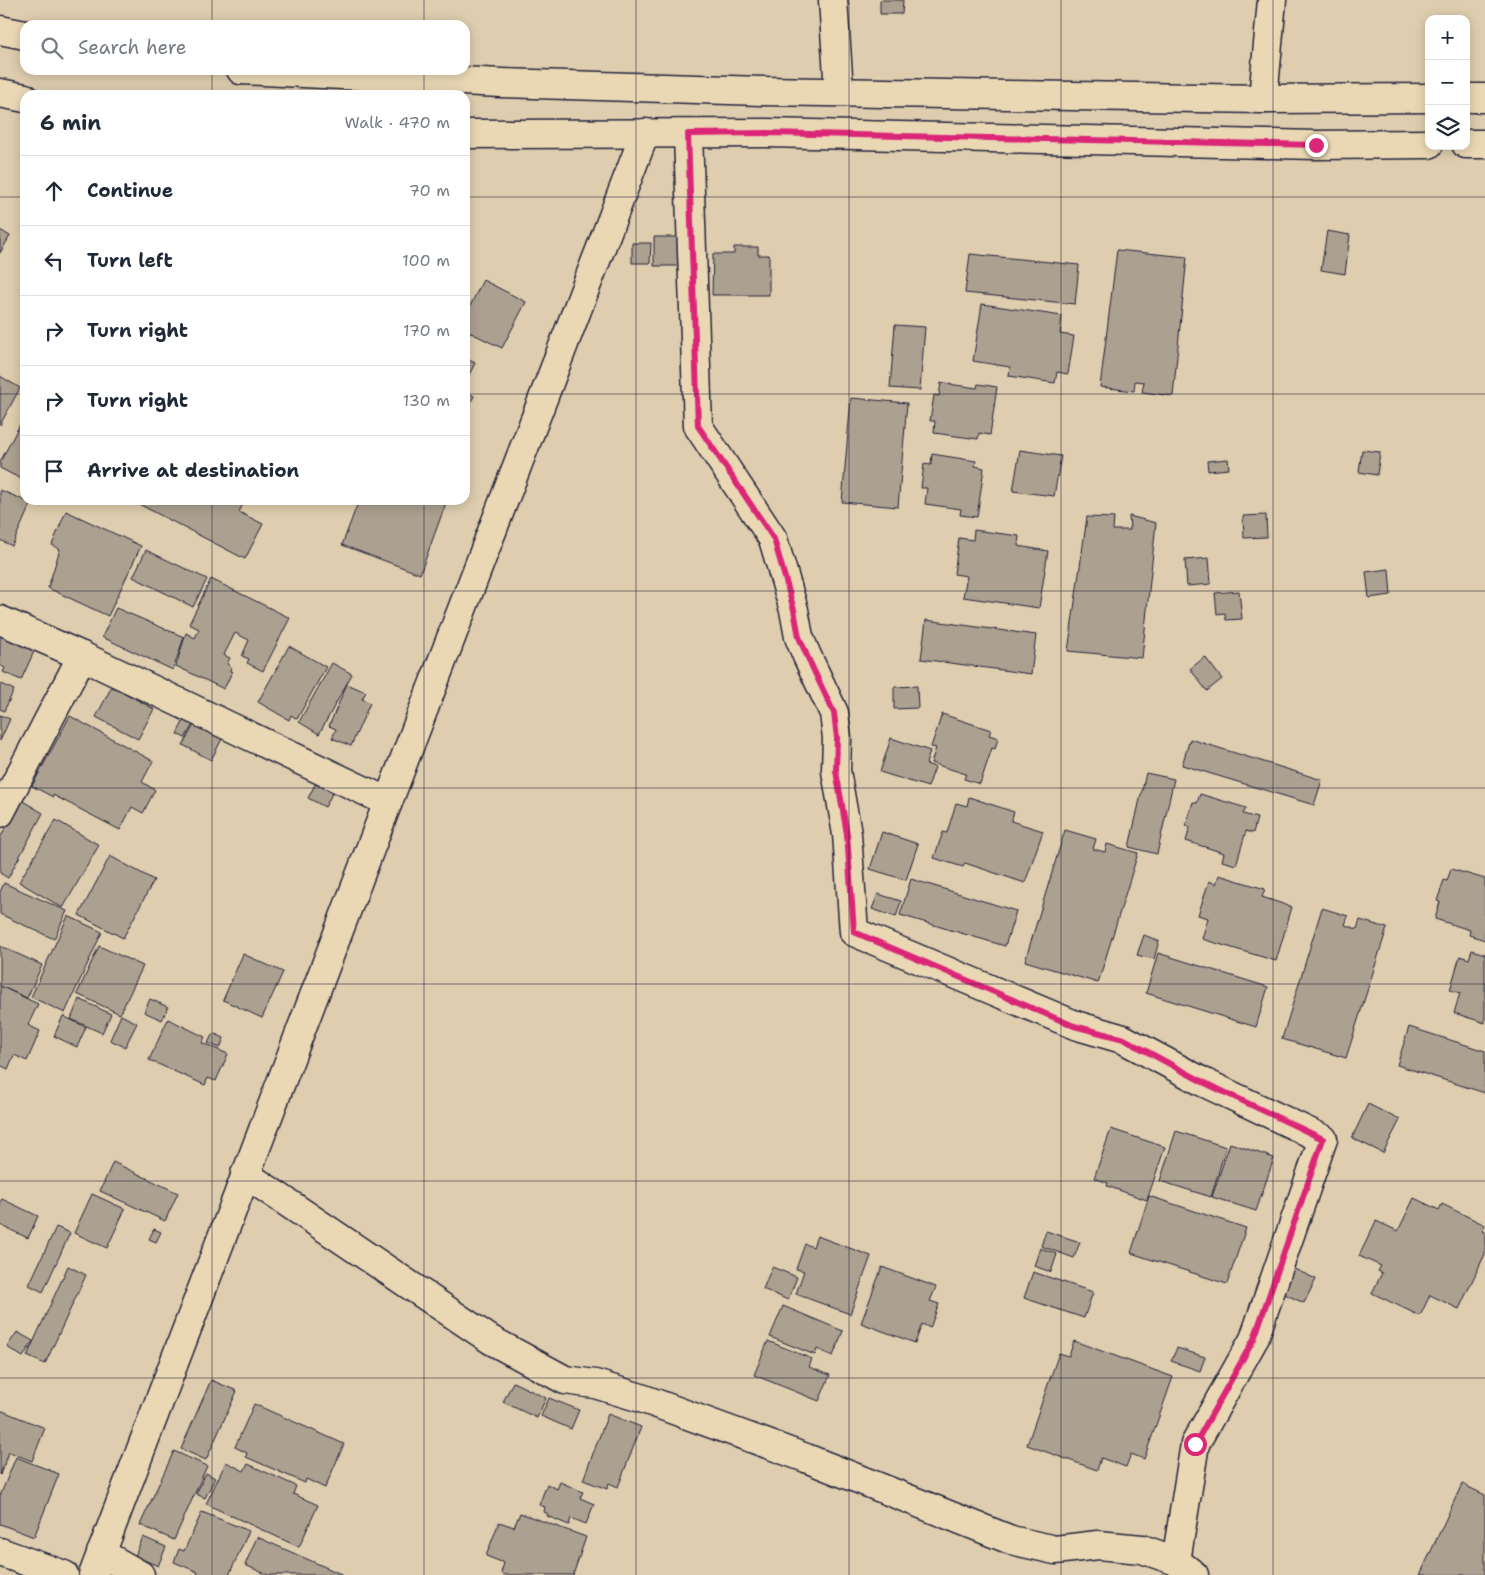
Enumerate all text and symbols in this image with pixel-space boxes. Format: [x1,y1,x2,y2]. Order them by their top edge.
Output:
map controls [1425,15,1470,150]
button: + [1425,15,1470,60]
search box [20,20,470,75]
icon: search [38,34,66,62]
text: Search here [78,35,187,60]
button: − [1425,60,1470,105]
button: layers [1425,105,1470,150]
text: 6 min [40,109,101,137]
text: Walk · 470 m [345,112,450,133]
route end [1305,134,1328,157]
icon: ahead [40,177,68,205]
text: Continue [87,178,173,203]
text: 70 m [409,180,450,201]
icon: left [40,247,68,275]
text: Turn left [87,248,173,273]
text: 100 m [402,250,450,271]
icon: right [40,317,68,345]
text: Turn right [87,318,188,343]
text: 170 m [403,320,450,341]
icon: right [40,387,68,415]
text: Turn right [87,388,188,413]
text: 130 m [403,390,450,411]
icon: arrive [40,457,68,485]
text: Arrive at destination [87,458,299,483]
route start [1184,1433,1207,1456]

